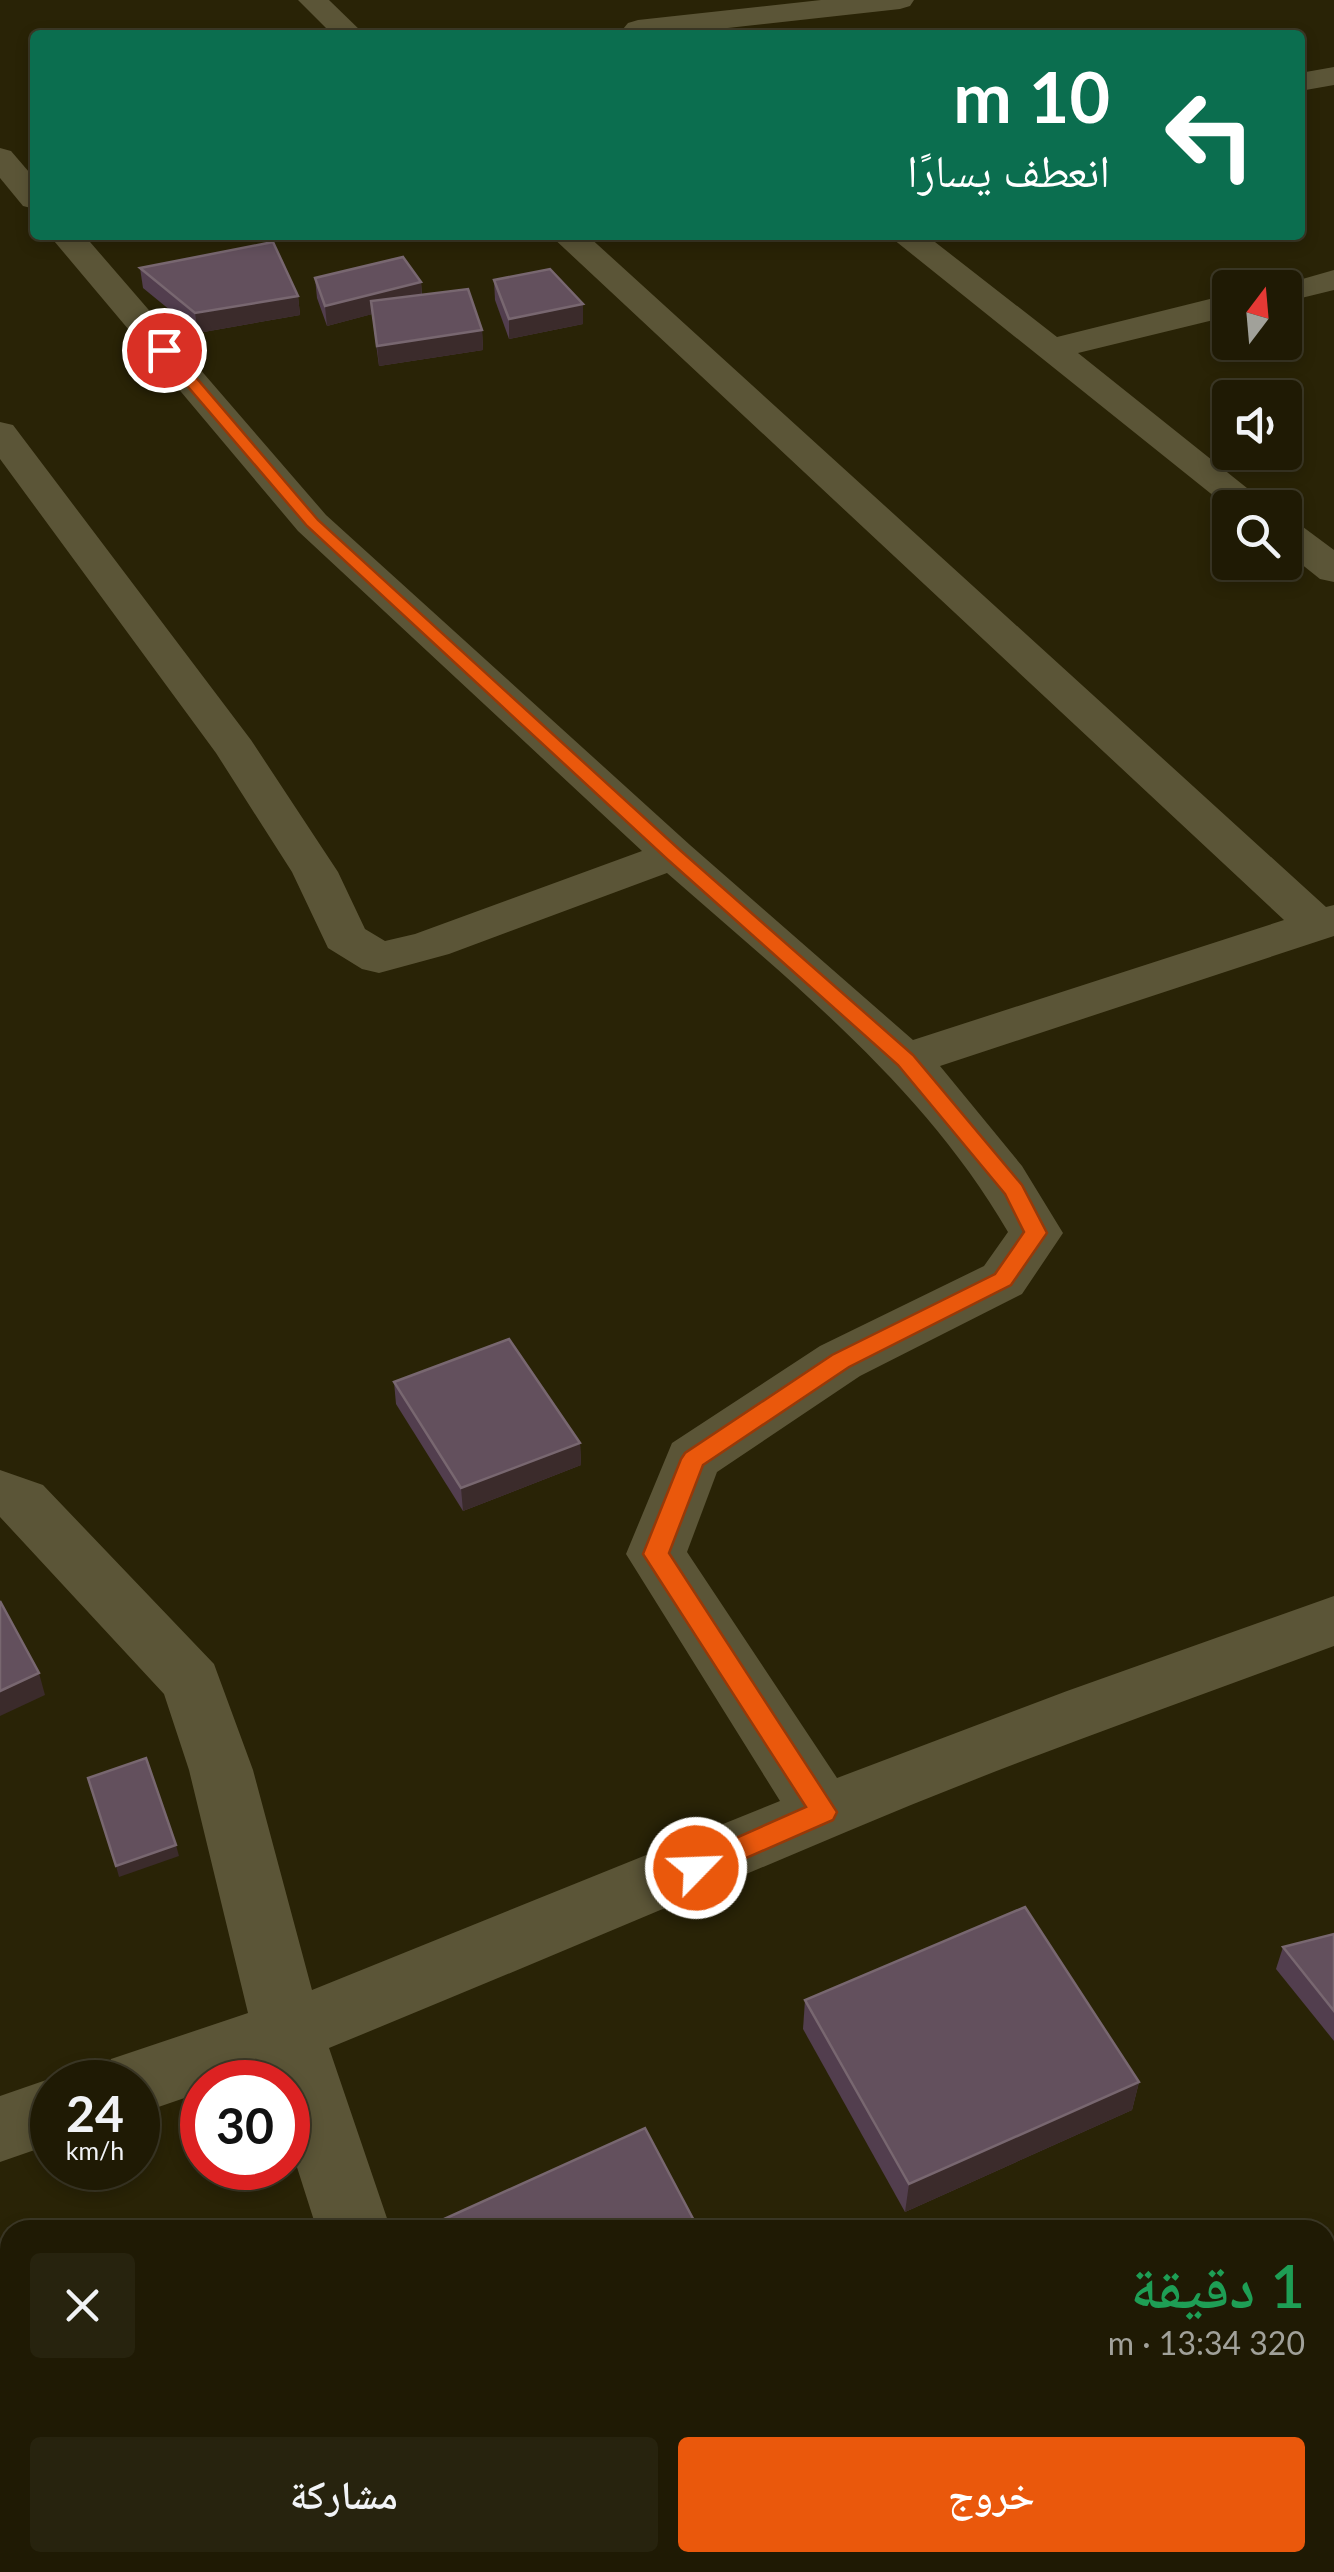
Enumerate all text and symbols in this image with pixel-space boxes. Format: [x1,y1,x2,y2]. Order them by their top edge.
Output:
text: 10 m [953,54,1110,138]
icon: left [1145,70,1275,200]
text: انعطف يسارًا [907,143,1110,197]
north arrow [1212,270,1302,360]
map controls [1212,270,1302,580]
pin [122,308,207,393]
icon: arrive [137,323,192,378]
button: sound [1212,380,1302,470]
button: search [1212,490,1302,580]
position arrow [644,1816,748,1920]
speed limit sign: 30 [180,2060,310,2190]
text: 24 [66,2083,124,2143]
text: km/h [66,2135,124,2165]
text: 1 دقيقة [1131,2249,1305,2321]
button: close [30,2253,135,2358]
text: 320 m · 13:34 [1108,2323,1305,2362]
button: مشاركة [30,2437,658,2552]
button: خروج [678,2437,1305,2552]

